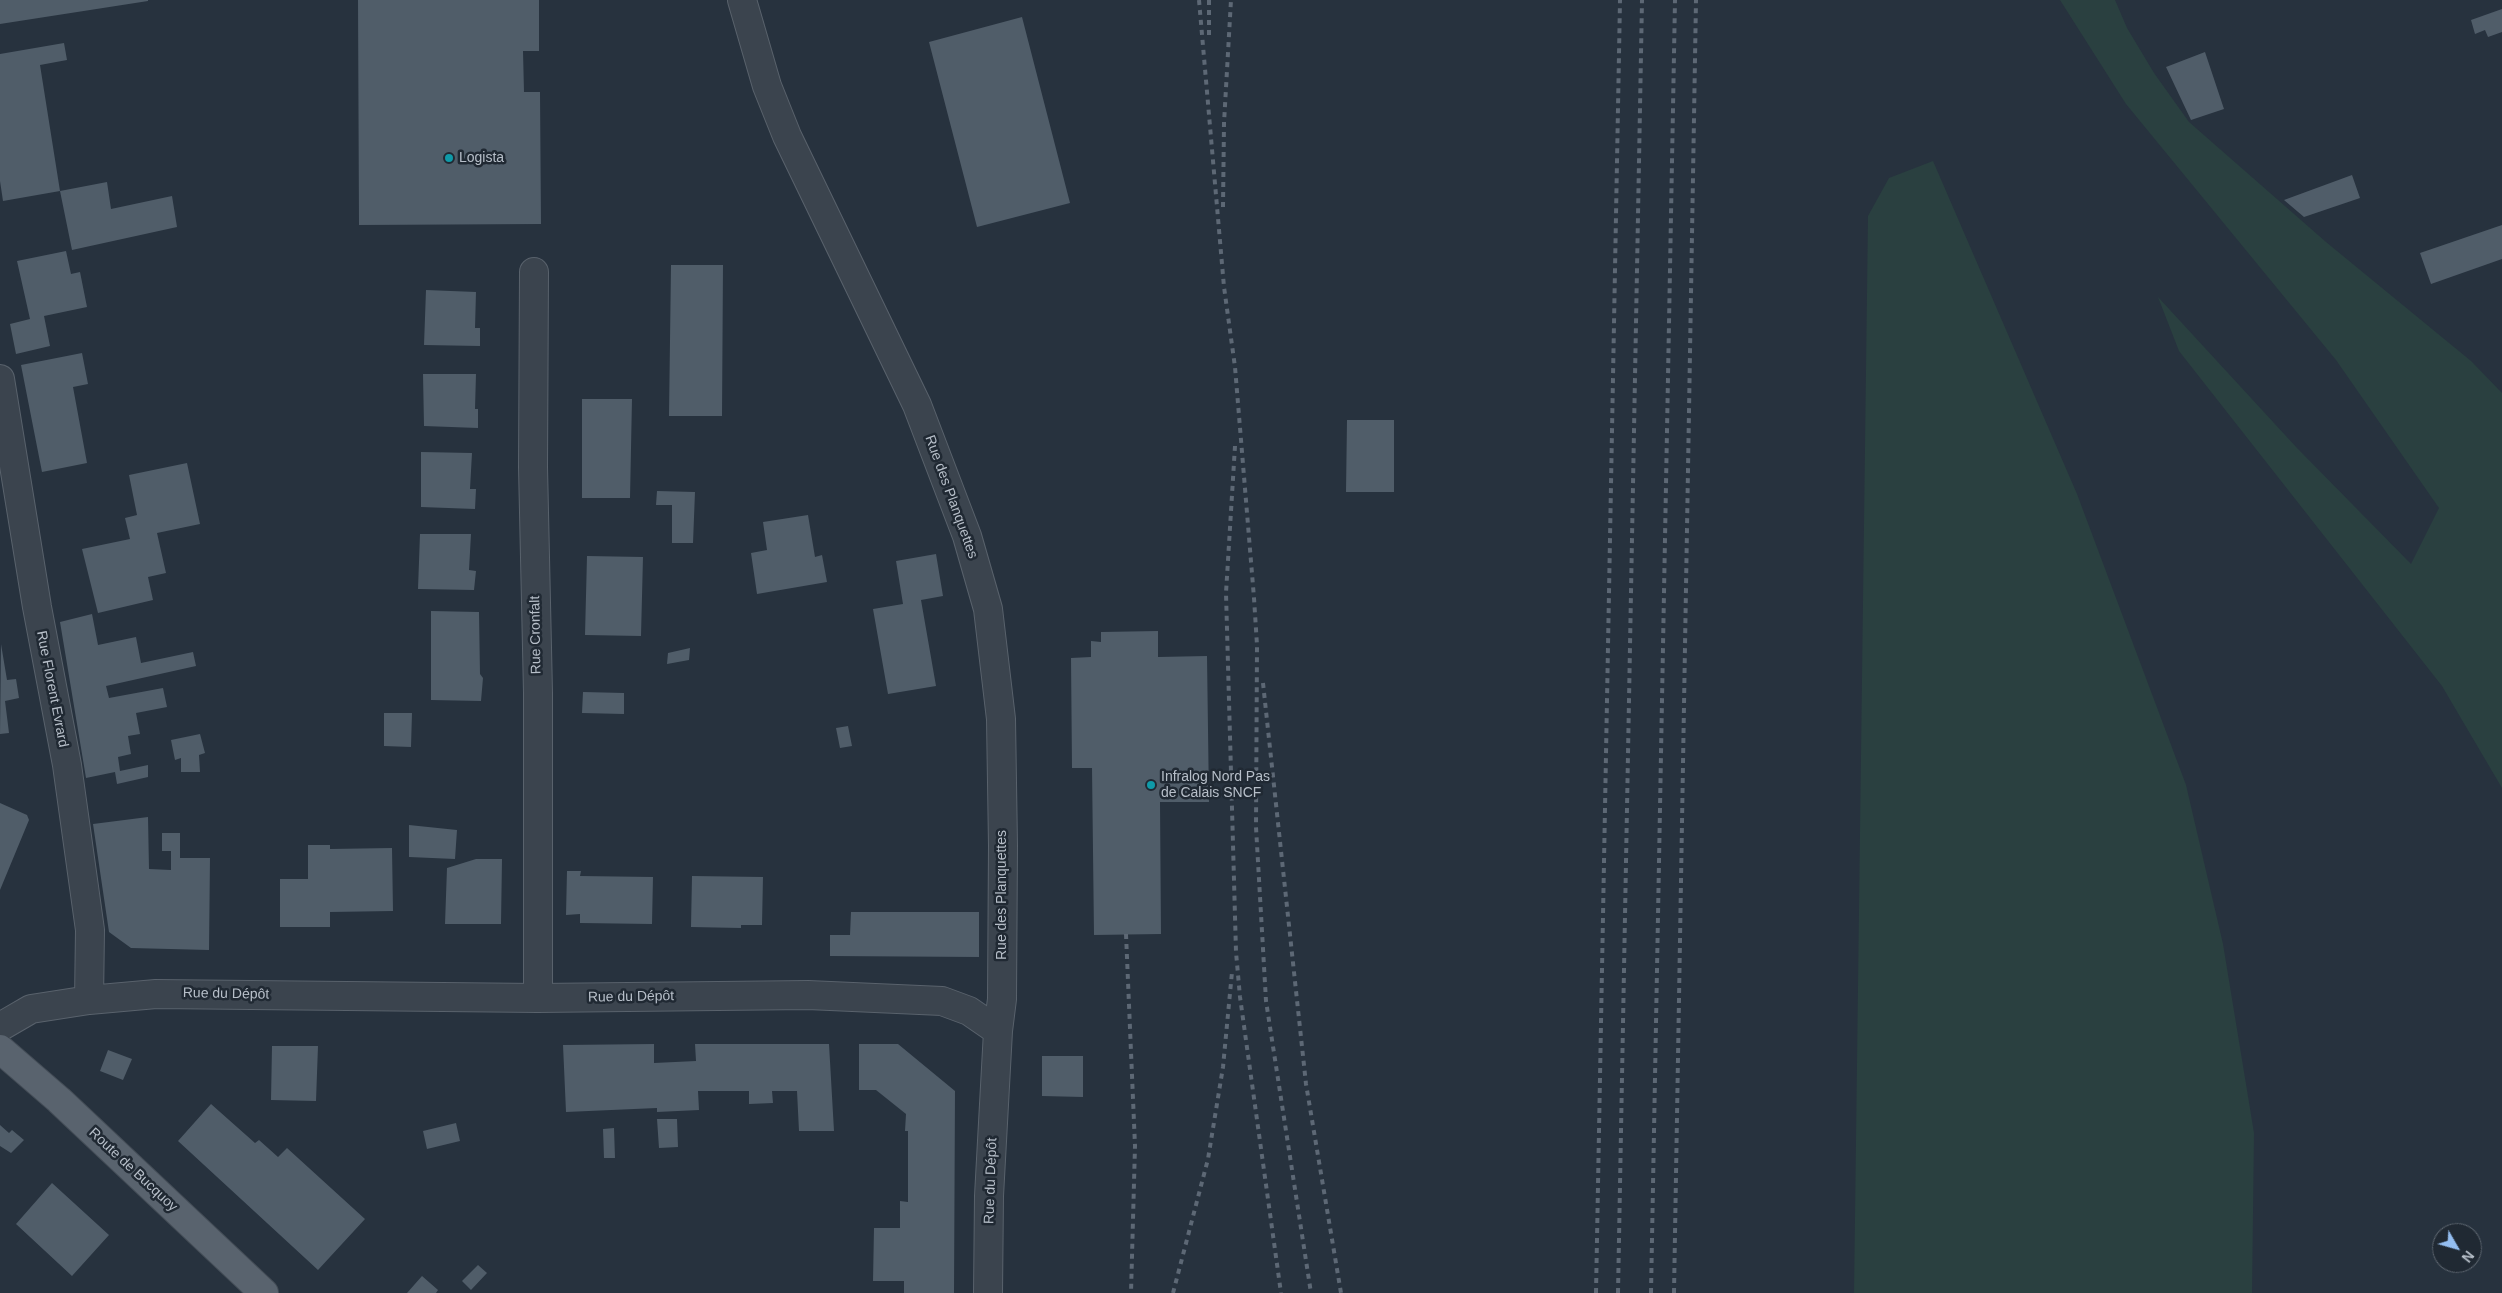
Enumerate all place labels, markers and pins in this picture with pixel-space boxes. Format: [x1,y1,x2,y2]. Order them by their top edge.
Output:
place label: Logista [459,150,504,166]
marker: Logista [443,152,455,164]
place label: Infralog Nord Pas de Calais SNCF [1161,769,1270,802]
marker: Infralog Nord Pas de Calais SNCF [1145,779,1157,791]

